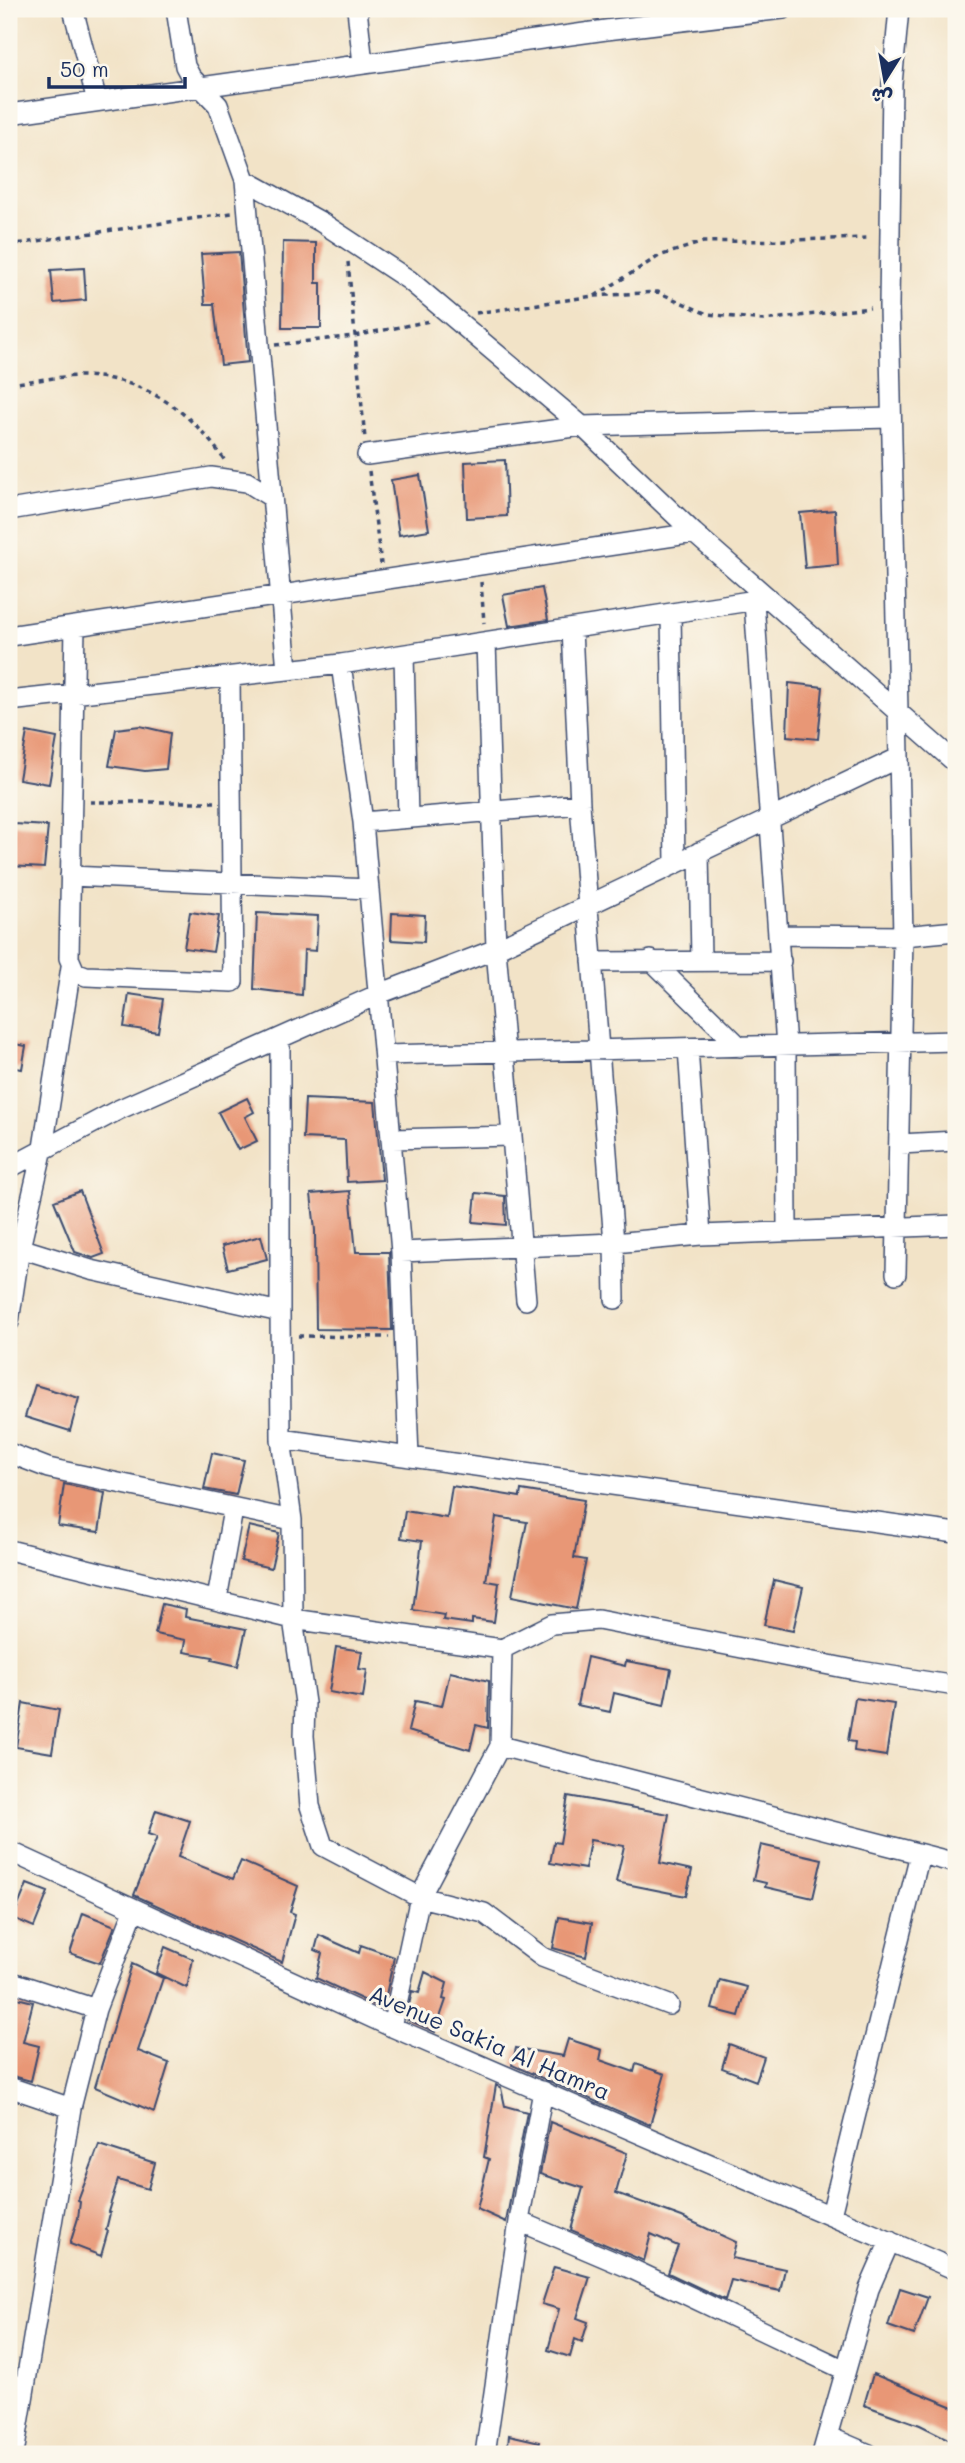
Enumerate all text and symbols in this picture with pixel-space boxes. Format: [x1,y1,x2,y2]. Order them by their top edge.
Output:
scale bar [49,46,186,90]
north arrow [850,46,920,116]
text: 50 m [60,55,109,82]
text: ش [869,83,894,111]
street label: Avenue Sakia Al Hamra [365,1978,615,2106]

